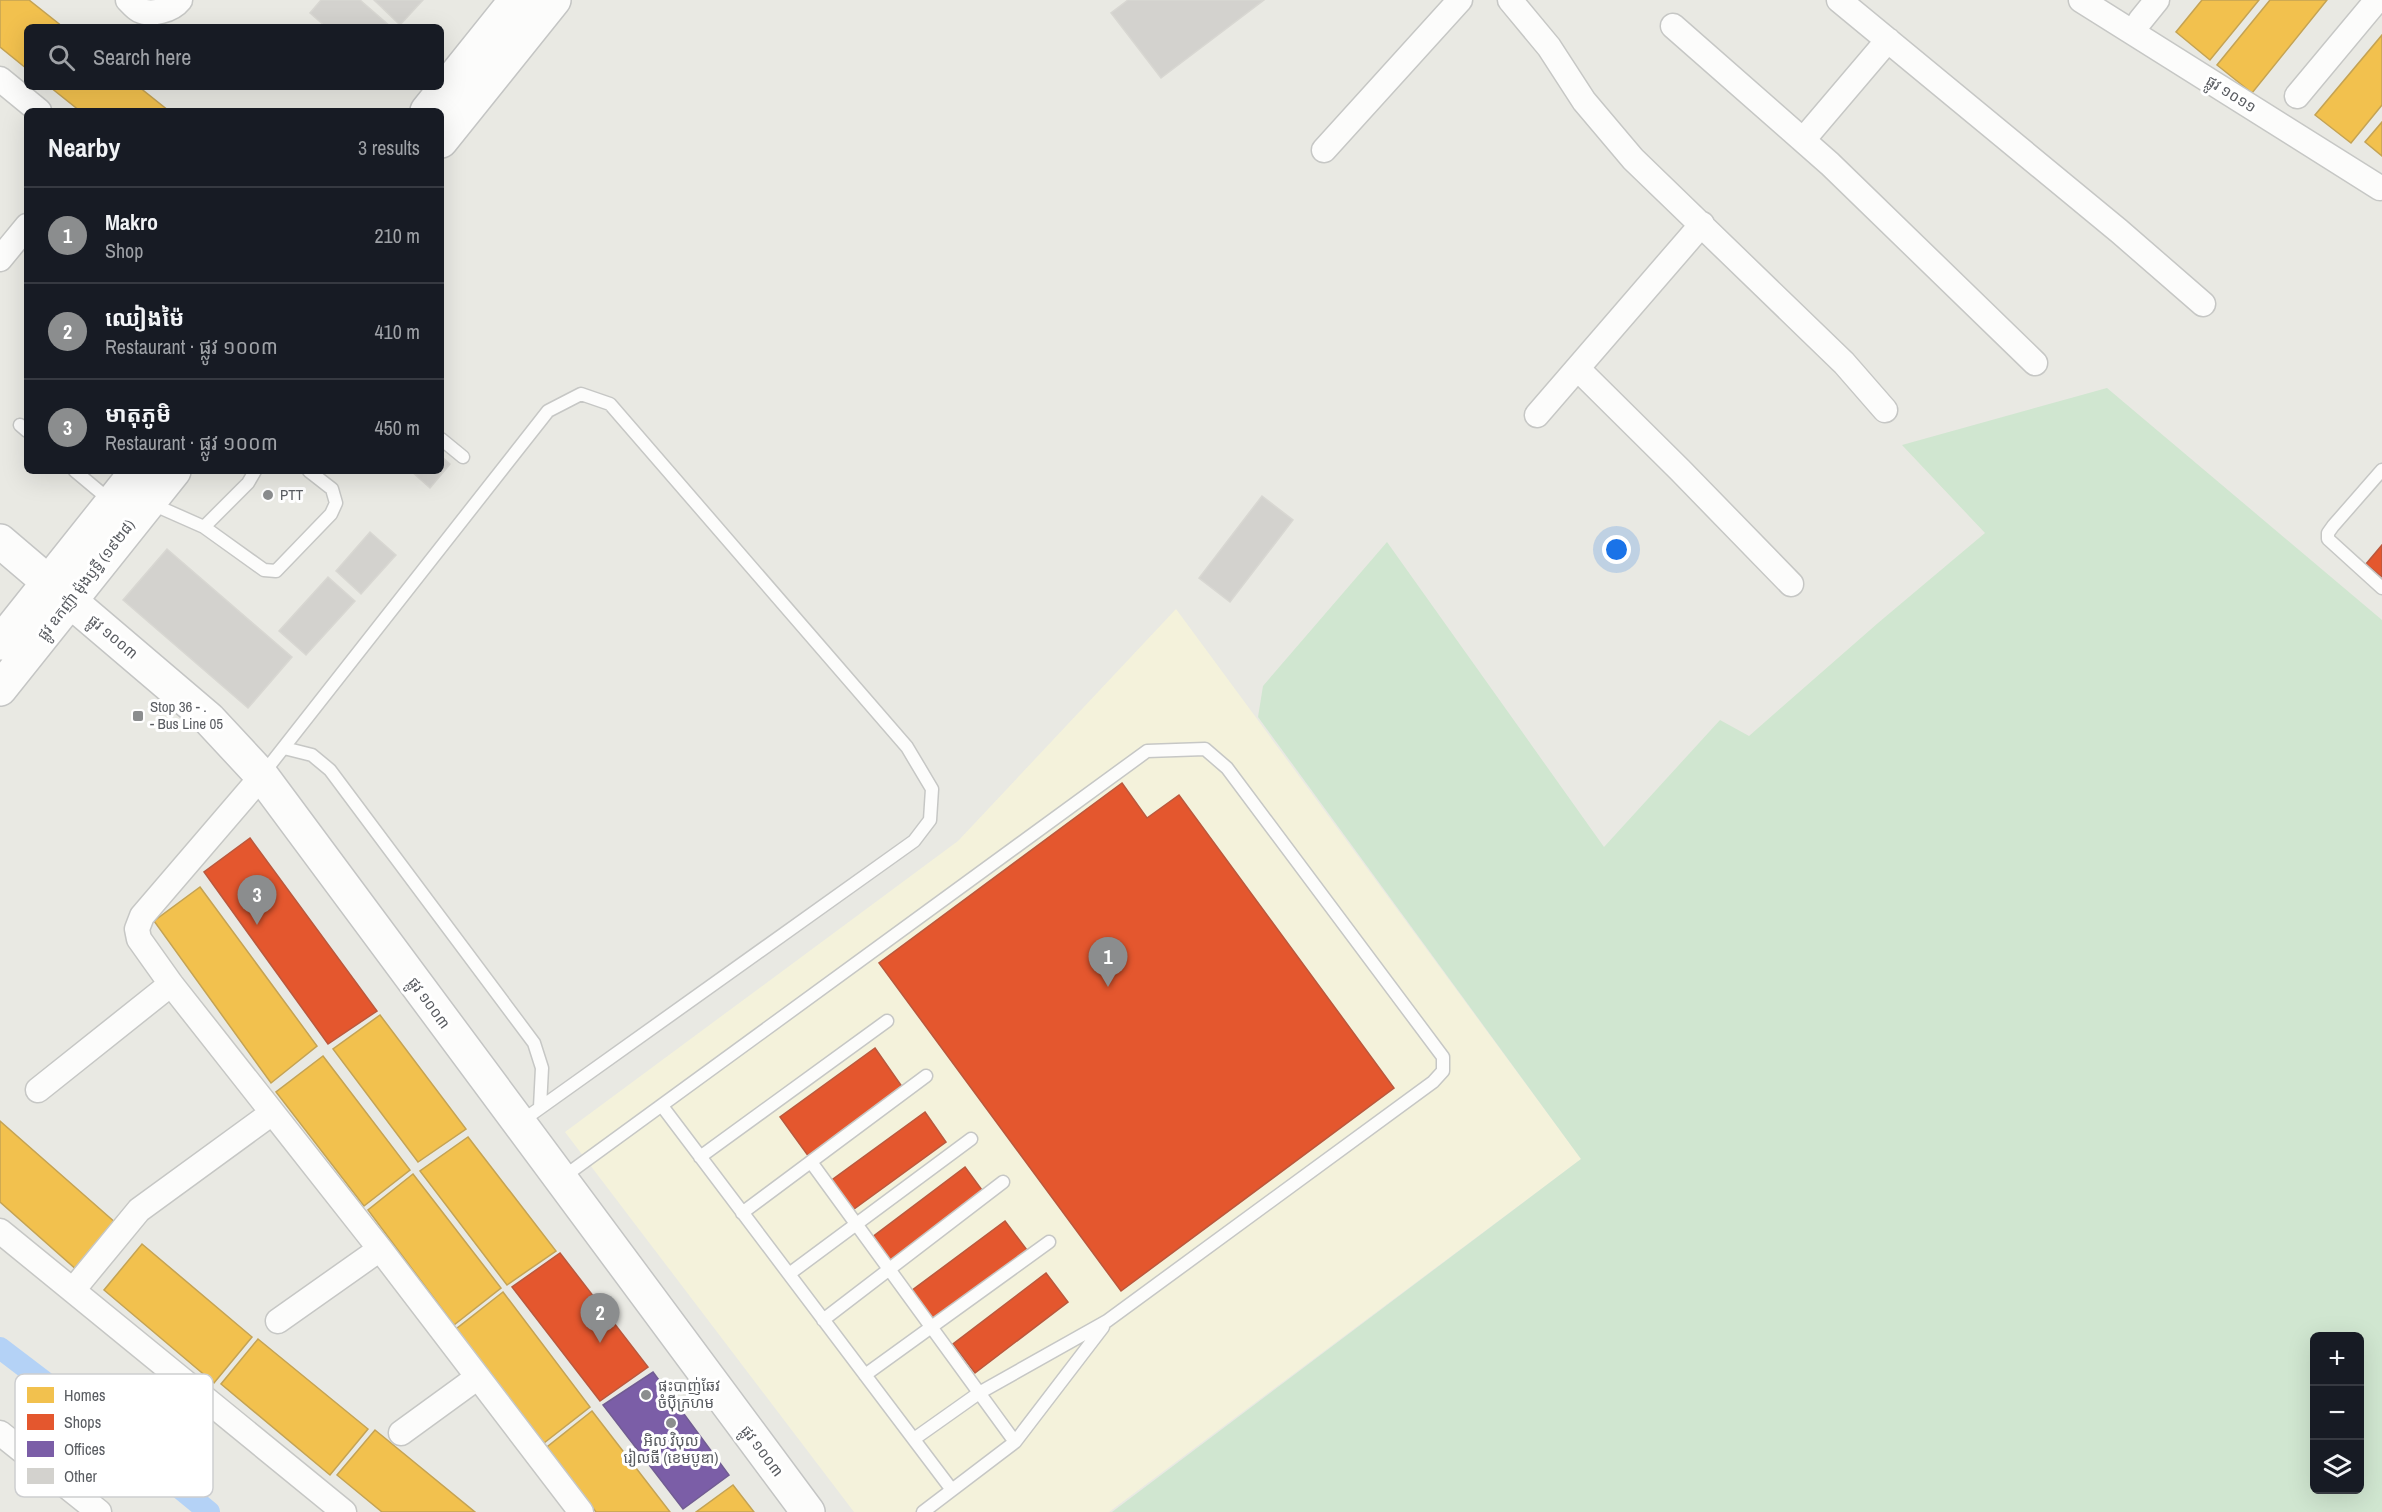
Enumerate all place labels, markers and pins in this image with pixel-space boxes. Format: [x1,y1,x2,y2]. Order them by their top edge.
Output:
place label: PTT [280,484,304,505]
marker: PTT [261,488,275,502]
place label: Stop 36 - . - Bus Line 05 [150,696,223,734]
marker: Stop 36 - . - Bus Line 05 [131,709,145,723]
pin: 3 [238,876,276,925]
pin: 1 [1088,938,1128,987]
pin: 2 [580,1294,620,1343]
place label: ផ្ទះបាញ់ឆែវ ចំប៉ីក្រហម [658,1375,720,1413]
marker: ផ្ទះបាញ់ឆែវ ចំប៉ីក្រហម [639,1388,653,1402]
marker: អិល វិបុល រៀលធី (ខេមបូឌា) [664,1416,678,1430]
place label: អិល វិបុល រៀលធី (ខេមបូឌា) [624,1430,718,1468]

